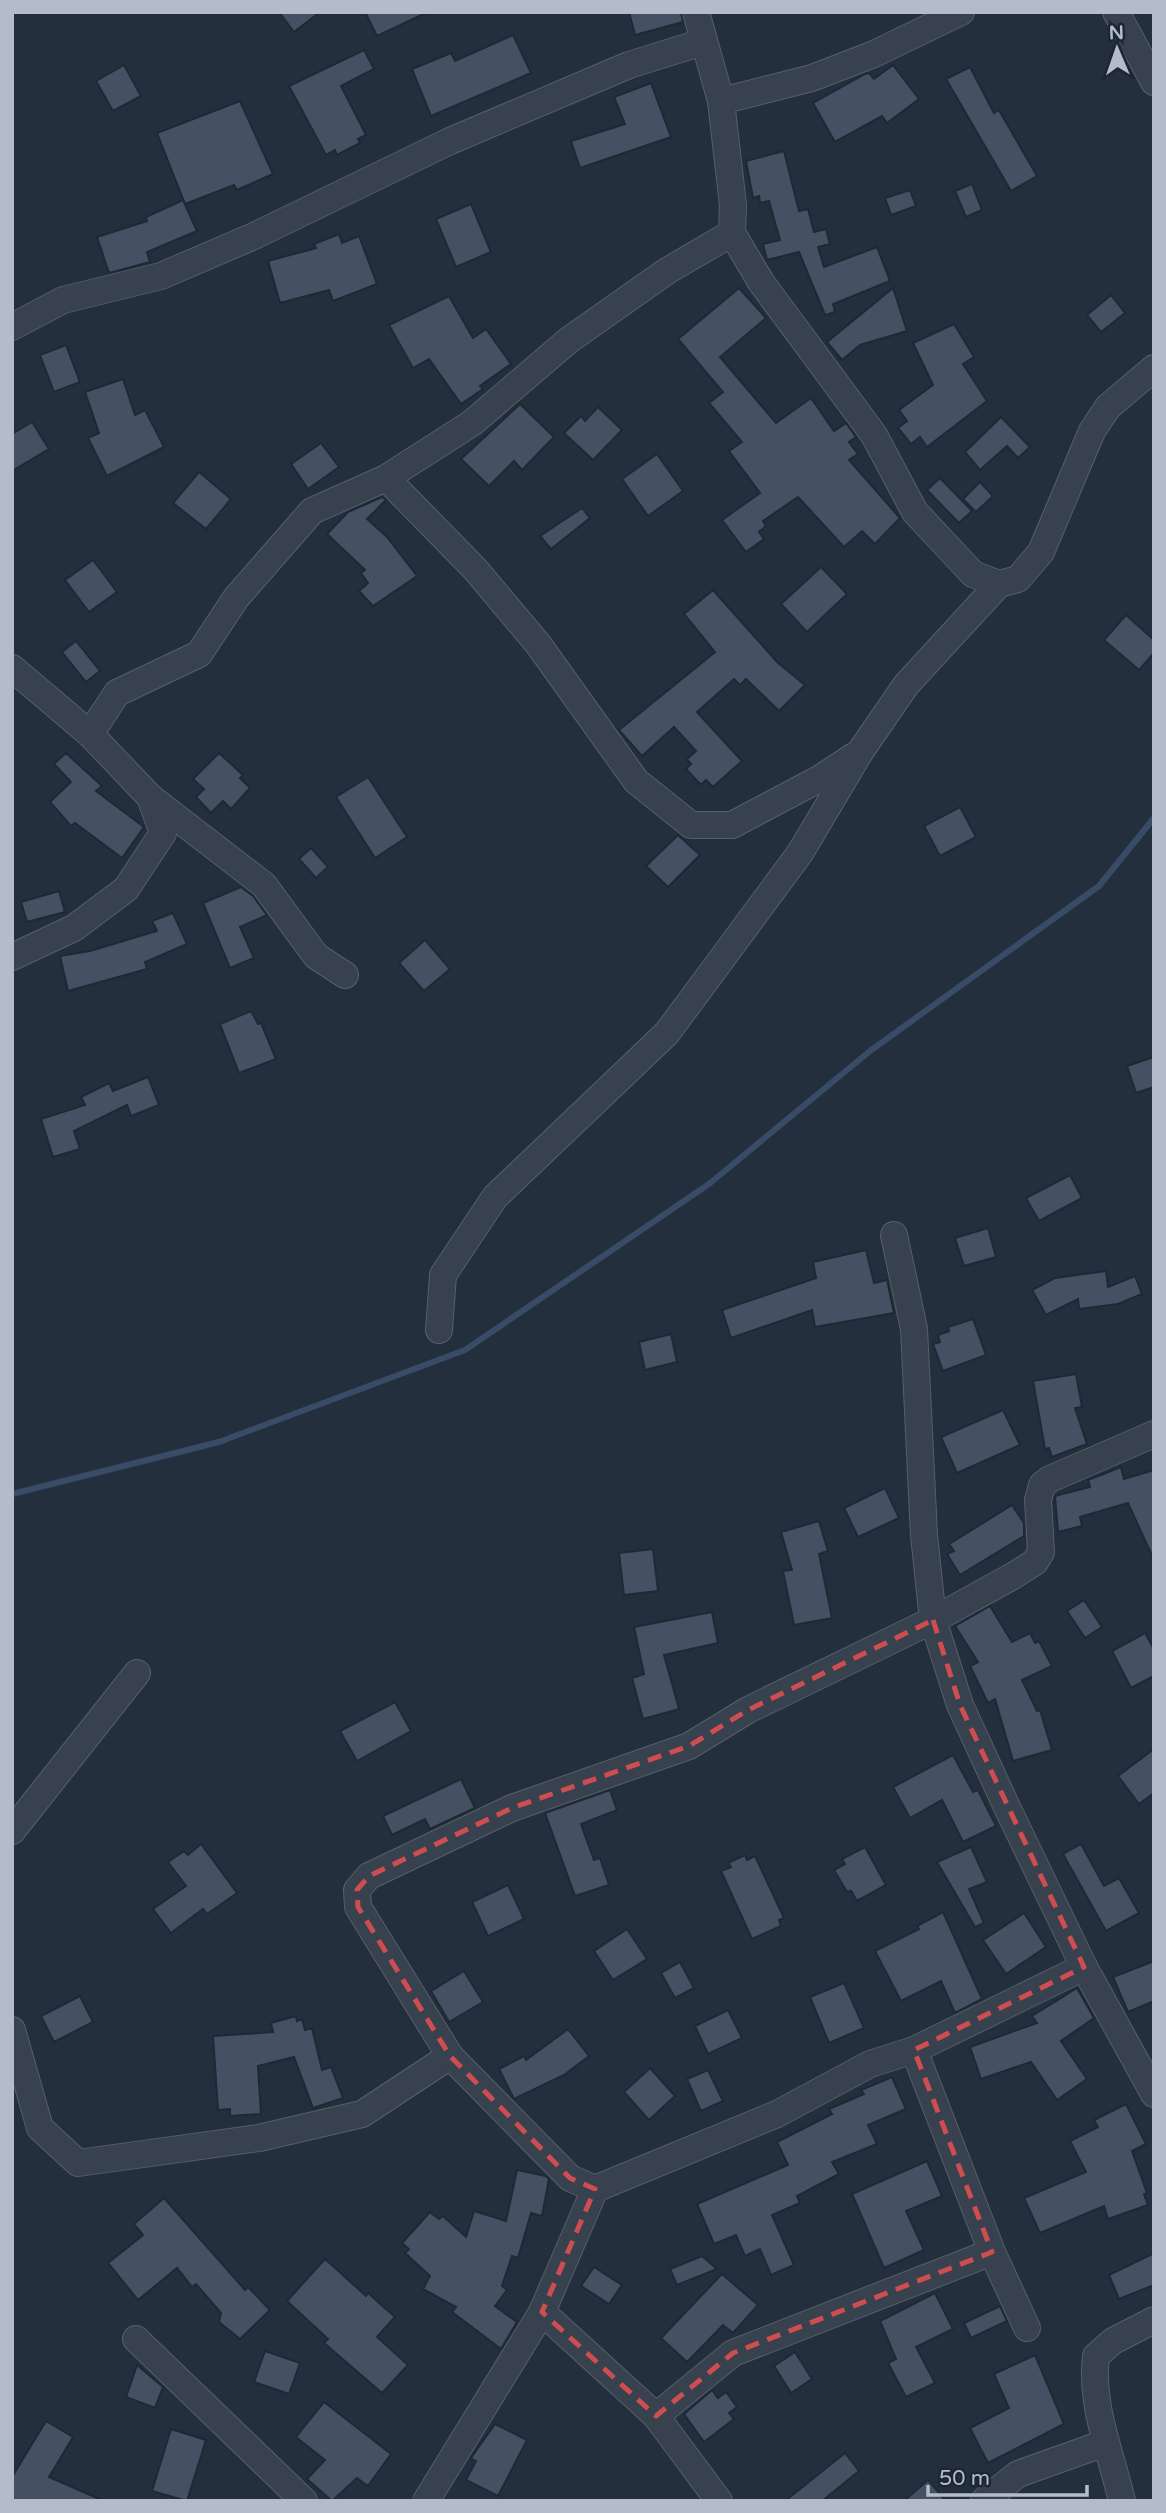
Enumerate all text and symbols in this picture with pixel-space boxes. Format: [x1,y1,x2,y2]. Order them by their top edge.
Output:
north arrow [1082,14,1152,84]
text: N [1108,22,1124,44]
scale bar [928,2454,1087,2498]
text: 50 m [939,2466,990,2491]

